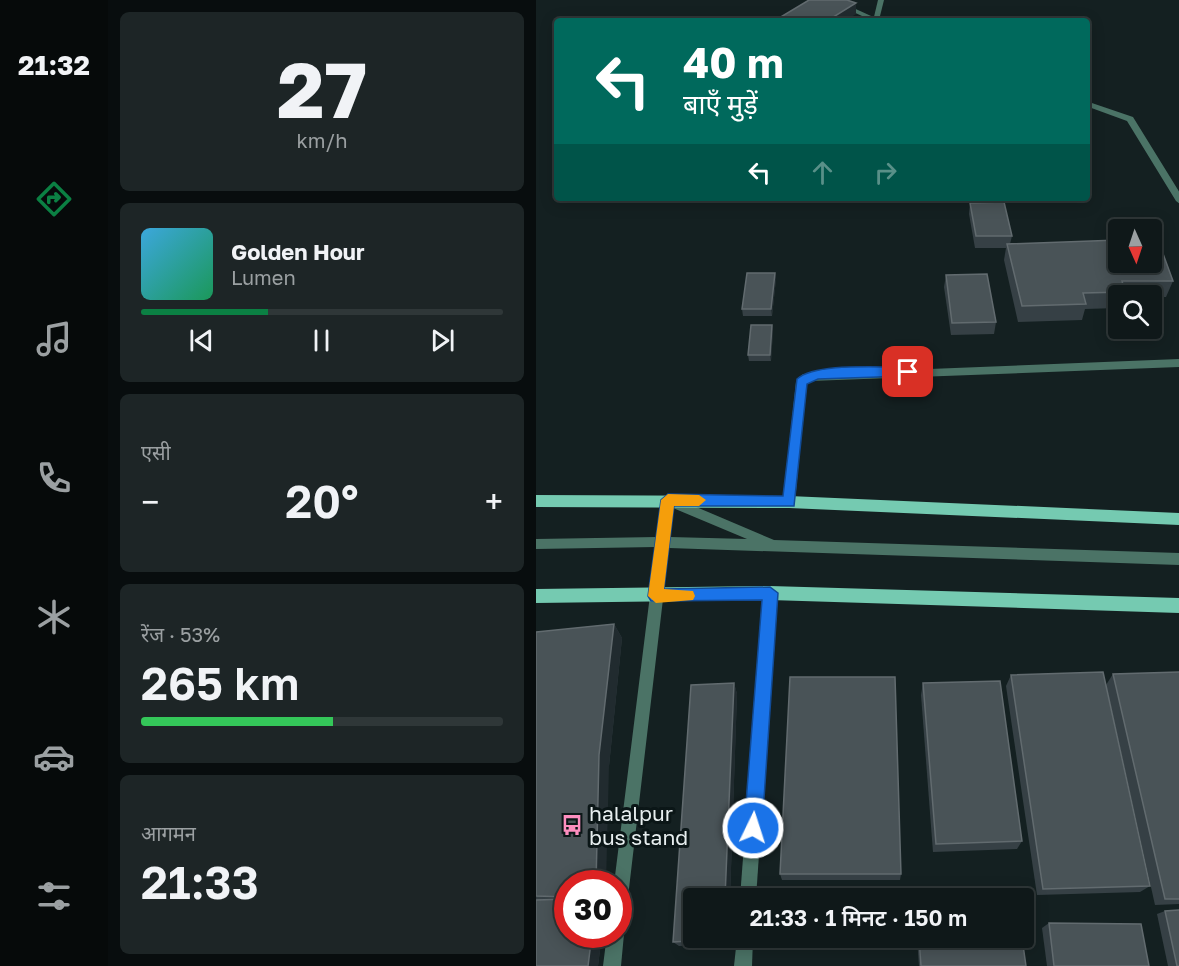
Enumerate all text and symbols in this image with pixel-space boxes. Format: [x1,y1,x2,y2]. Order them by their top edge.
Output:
text: 40 m [683,37,784,87]
text: 27 [277,42,367,135]
icon: left [584,42,662,120]
text: 21:32 [18,49,90,81]
text: बाएँ मुड़ें [683,88,758,120]
text: km/h [297,128,347,152]
icon: left [743,156,776,189]
icon: ahead [806,156,839,189]
icon: right [869,156,902,189]
icon: directions [33,178,75,220]
north arrow [1108,219,1162,273]
map controls [1108,219,1162,339]
text: Golden Hour [231,238,365,265]
text: Lumen [231,265,296,289]
button: search [1108,285,1162,339]
icon: music [33,318,75,360]
icon: previous [185,324,218,357]
icon: pause [305,324,338,357]
icon: next [426,324,459,357]
pin [882,346,933,397]
icon: arrive [891,355,924,388]
text: एसी [141,440,171,464]
icon: phone [33,457,75,499]
text: 20° [285,474,359,528]
text: − [141,482,159,521]
text: + [485,482,503,521]
icon: climate [33,596,75,638]
text: रेंज · 53% [141,622,220,646]
text: 265 km [141,656,300,710]
icon: car [33,736,75,778]
position arrow [721,796,785,860]
place label: halalpur bus stand [589,800,688,850]
bus stop icon: halalpur bus stand [560,813,584,837]
text: आगमन [141,821,196,845]
text: 21:33 [141,855,259,909]
speed limit sign: 30 [554,870,632,948]
icon: filters [33,875,75,917]
text: 21:33 · 1 मिनट · 150 m [750,904,967,931]

